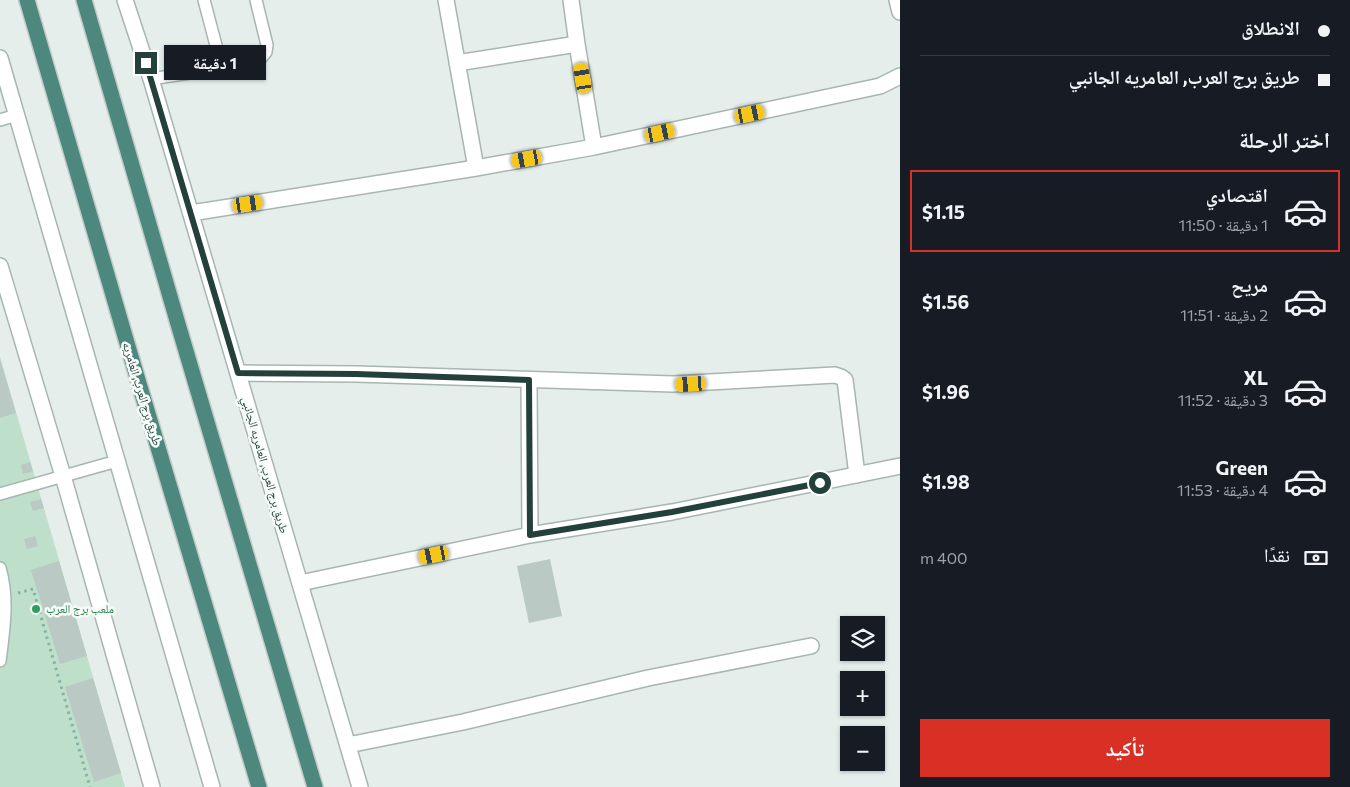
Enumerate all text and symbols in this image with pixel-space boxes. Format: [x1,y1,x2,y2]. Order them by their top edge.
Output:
text: الانطلاق [1241,16,1300,39]
callout: 1 دقيقة [164,46,266,80]
route end [135,52,157,74]
text: 1 دقيقة [193,53,237,72]
car [573,62,592,94]
text: طريق برج العرب, العامريه الجانبي [1069,65,1300,88]
car [733,104,766,124]
car [643,123,676,143]
text: اختر الرحلة [1239,126,1330,153]
car [510,149,543,169]
text: اقتصادي [1206,183,1268,206]
icon: car [1283,189,1328,234]
car [232,194,263,214]
text: $1.15 [922,200,965,223]
text: 1 دقيقة · 11:50 [1179,215,1268,234]
text: مريح [1231,273,1268,296]
icon: car [1283,279,1328,324]
text: $1.56 [922,290,969,313]
text: 2 دقيقة · 11:51 [1180,305,1268,324]
street label: طريق برج العرب, العامريه [119,340,165,448]
text: XL [1243,366,1268,389]
icon: car [1283,369,1328,414]
car [675,376,706,392]
text: $1.96 [922,380,970,403]
text: 3 دقيقة · 11:52 [1178,390,1268,409]
street label: طريق برج العرب, العامريه الجانبي [236,395,292,536]
text: Green [1216,456,1268,479]
icon: car [1283,459,1328,504]
text: $1.98 [922,470,970,493]
route start [809,472,831,494]
text: 4 دقيقة · 11:53 [1177,480,1268,499]
text: نقدًا [1264,543,1290,566]
icon: cash [1302,544,1330,572]
car [417,545,450,565]
text: 400 m [920,548,968,567]
place label: ملعب برج العرب [46,601,114,616]
marker: ملعب برج العرب [30,603,42,615]
map controls [840,616,885,771]
button: layers [840,616,885,661]
button: + [840,671,885,716]
button: تأكيد [920,719,1330,777]
button: − [840,726,885,771]

